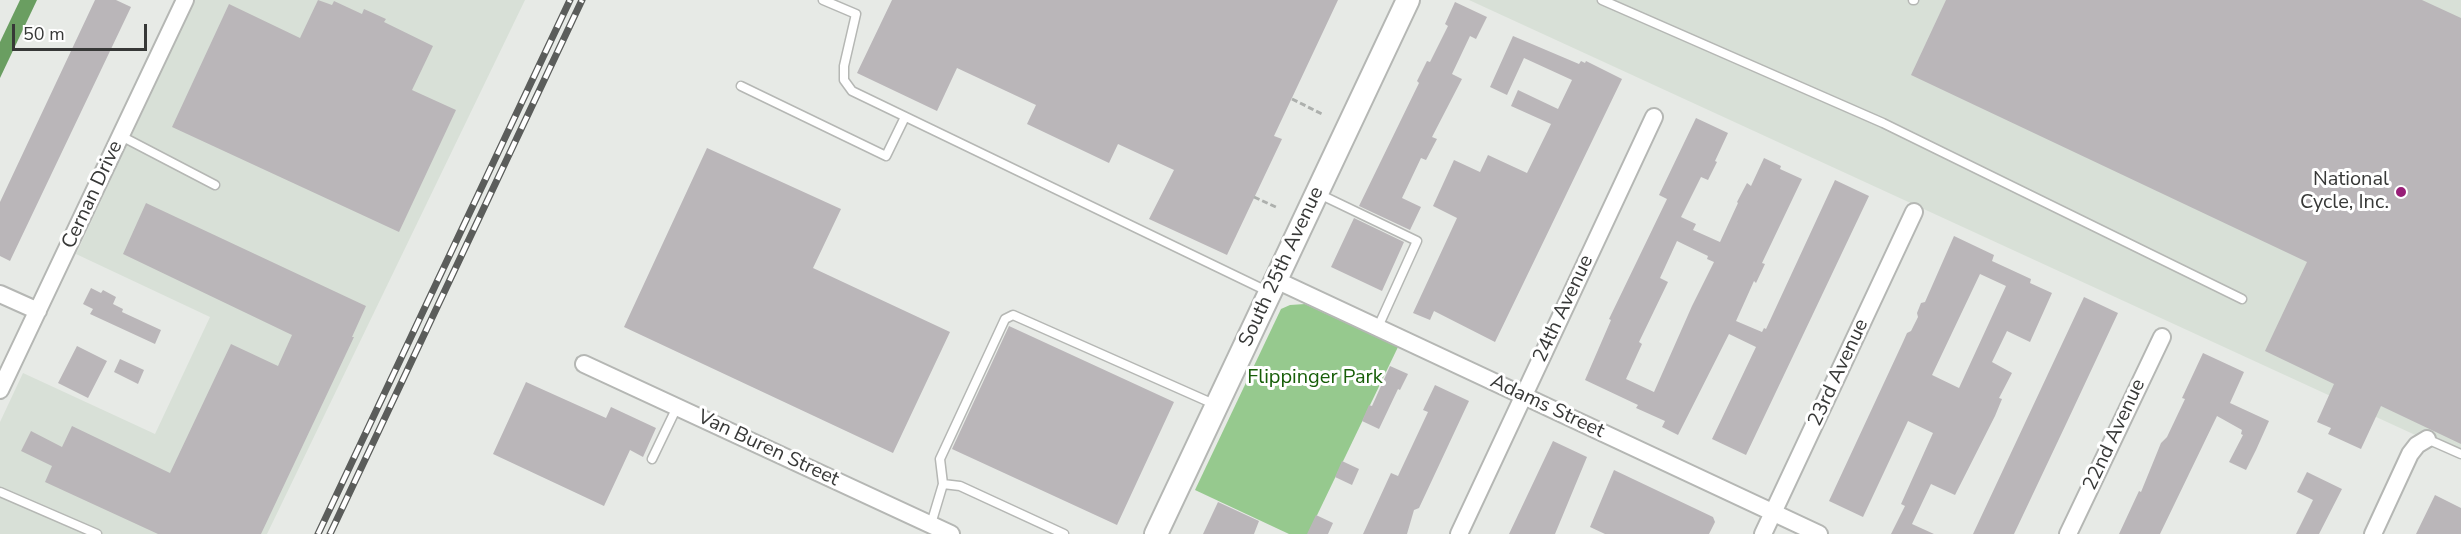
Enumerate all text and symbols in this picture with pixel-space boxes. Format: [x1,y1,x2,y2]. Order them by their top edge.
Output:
scale bar [15,12,150,50]
text: 50 m [23,22,65,46]
street label: Cernan Drive [58,137,128,253]
place label: National Cycle, Inc. [2300,168,2389,215]
street label: South 25th Avenue [1234,183,1330,351]
marker: National Cycle, Inc. [2394,185,2408,199]
street label: 24th Avenue [1529,252,1599,366]
street label: 23rd Avenue [1804,315,1874,431]
park label: Flippinger Park [1247,366,1383,390]
street label: Adams Street [1486,370,1608,444]
street label: 22nd Avenue [2079,375,2151,495]
street label: Van Buren Street [694,406,842,492]

